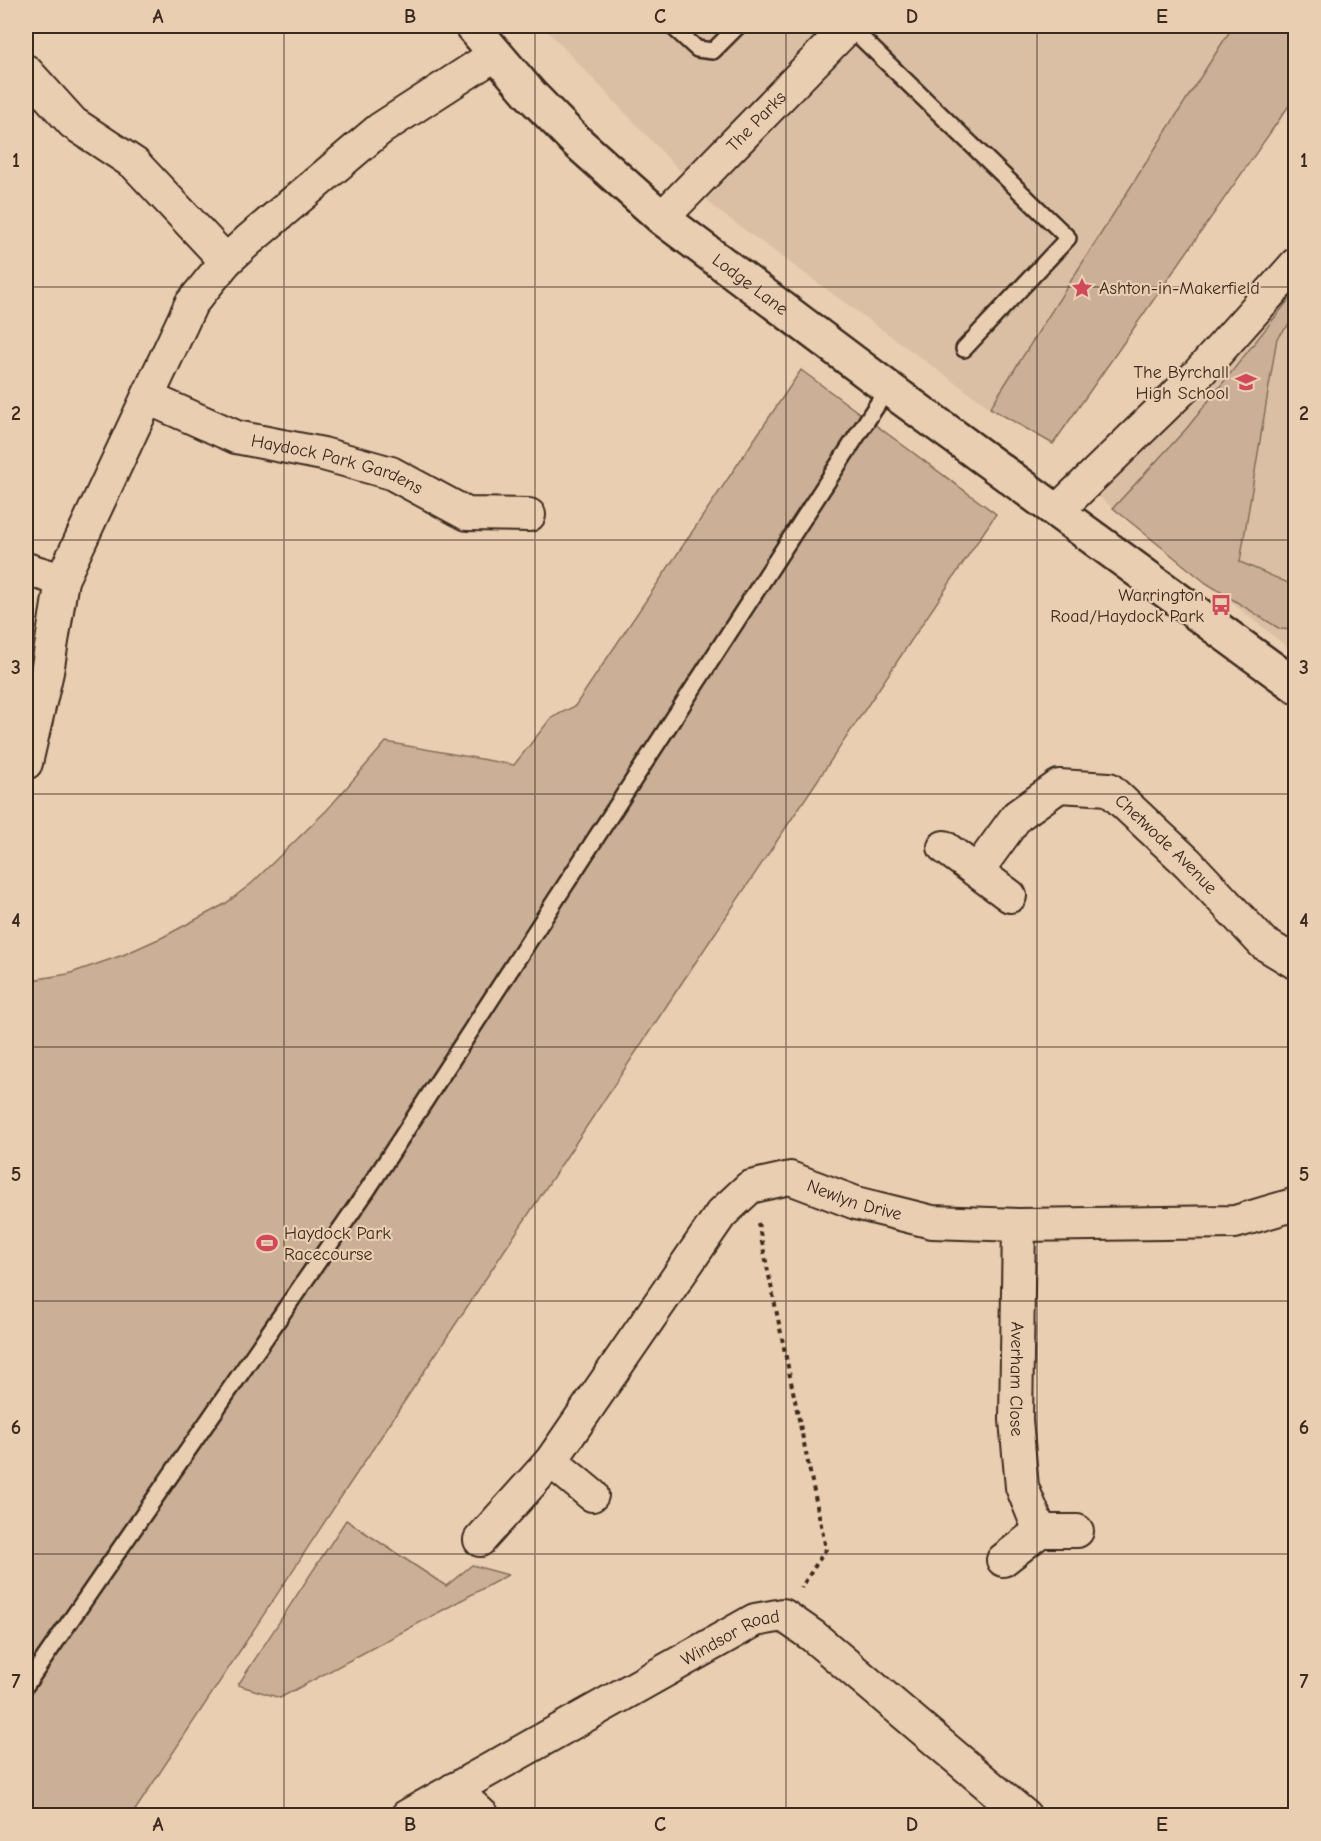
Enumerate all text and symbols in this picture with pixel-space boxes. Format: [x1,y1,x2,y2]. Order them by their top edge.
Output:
text: A [152,5,164,28]
text: B [404,5,416,28]
text: C [654,5,666,28]
text: D [906,5,918,28]
text: E [1156,5,1168,28]
street label: The Parks [722,87,791,156]
text: 1 [12,149,20,172]
text: 1 [1300,149,1308,172]
street label: Lodge Lane [708,250,792,320]
place icon: Ashton-in-Makerfield [1070,276,1094,300]
place label: Ashton-in-Makerfield [1099,278,1260,299]
place label: The Byrchall High School [1134,362,1229,404]
school or university icon: The Byrchall High School [1234,370,1258,394]
text: 2 [11,402,21,425]
text: 2 [1299,402,1309,425]
street label: Haydock Park Gardens [249,430,426,499]
place label: Warrington Road/Haydock Park [1050,585,1204,627]
bus stop icon: Warrington Road/Haydock Park [1209,593,1233,617]
text: 3 [11,656,21,679]
text: 3 [1299,656,1309,679]
street label: Chetwode Avenue [1110,790,1221,898]
text: 4 [11,909,21,932]
text: 4 [1299,909,1309,932]
text: 5 [11,1163,21,1186]
text: 5 [1299,1163,1309,1186]
street label: Newlyn Drive [804,1175,904,1225]
place label: Haydock Park Racecourse [284,1223,391,1265]
sports icon: Haydock Park Racecourse [255,1231,279,1255]
street label: Averham Close [1005,1322,1028,1437]
text: 6 [11,1416,21,1439]
text: 6 [1299,1416,1309,1439]
street label: Windsor Road [677,1606,781,1671]
text: 7 [12,1670,21,1693]
text: 7 [1300,1670,1309,1693]
text: A [152,1813,164,1836]
text: B [404,1813,416,1836]
text: C [654,1813,666,1836]
text: D [906,1813,918,1836]
text: E [1156,1813,1168,1836]

